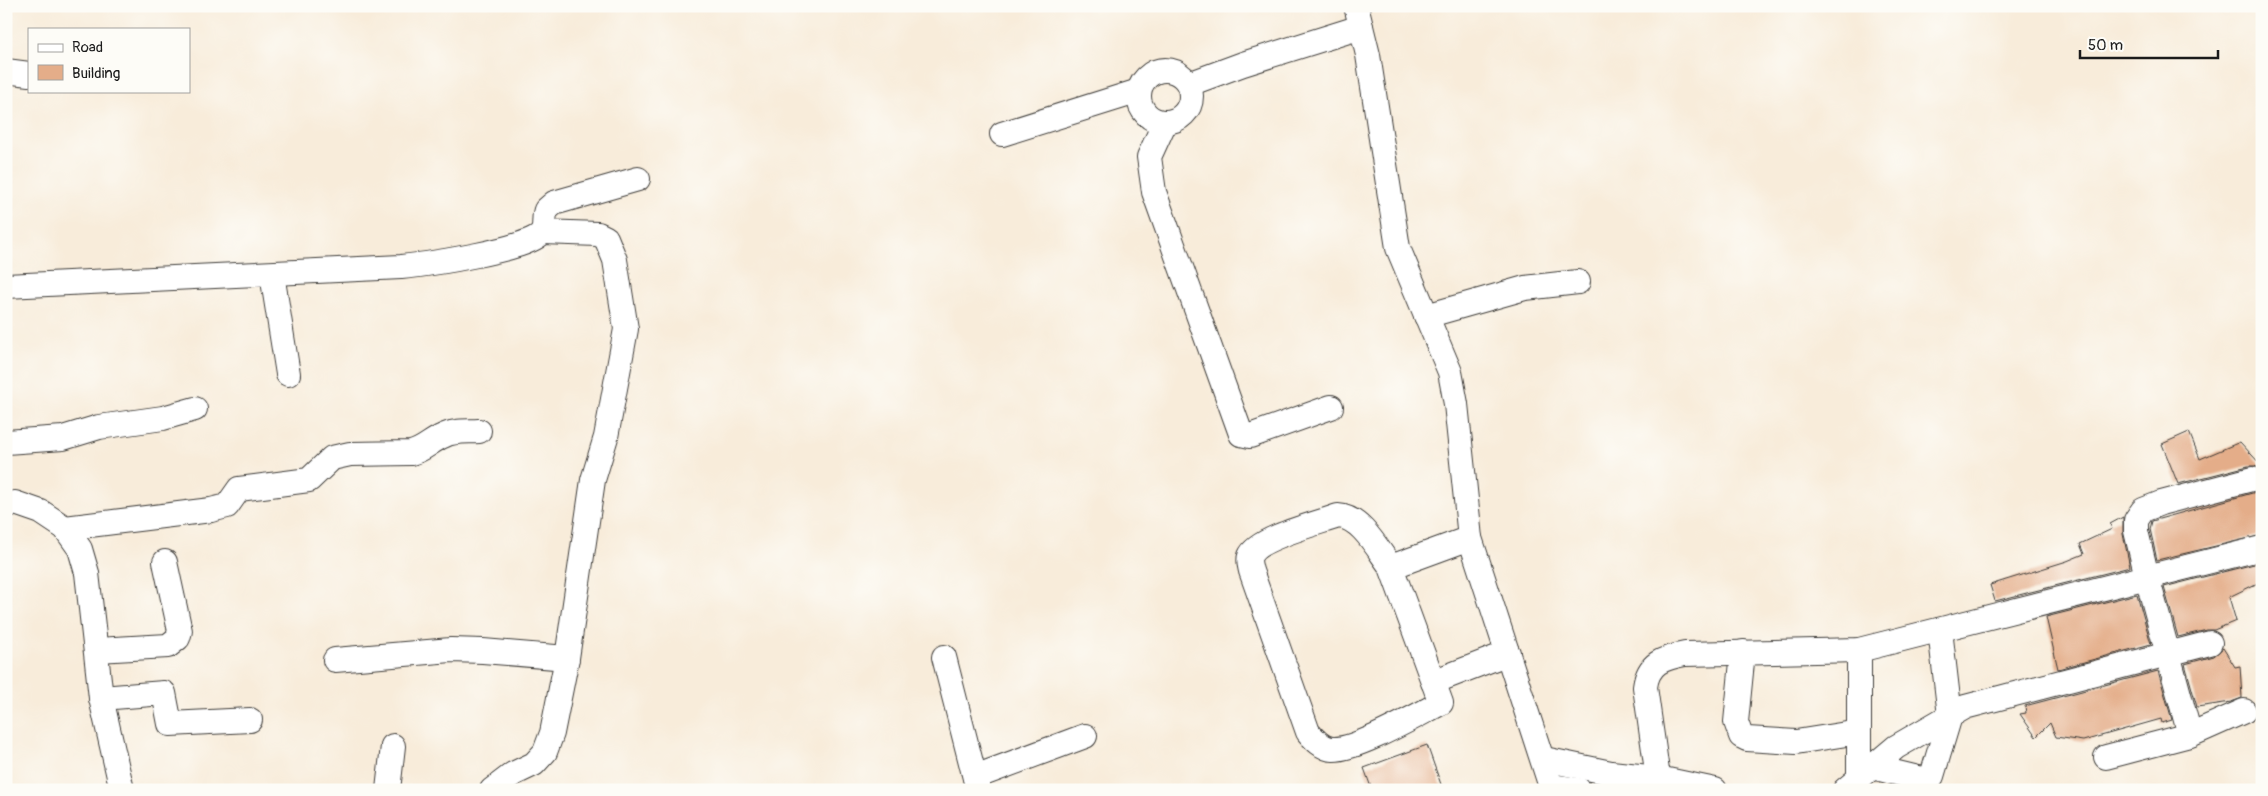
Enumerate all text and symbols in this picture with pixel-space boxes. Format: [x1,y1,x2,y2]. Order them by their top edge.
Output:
legend [28,28,190,92]
scale bar [2080,28,2218,60]
text: 50 m [2088,36,2123,55]
text: Road [72,38,103,57]
text: Building [72,64,120,83]

